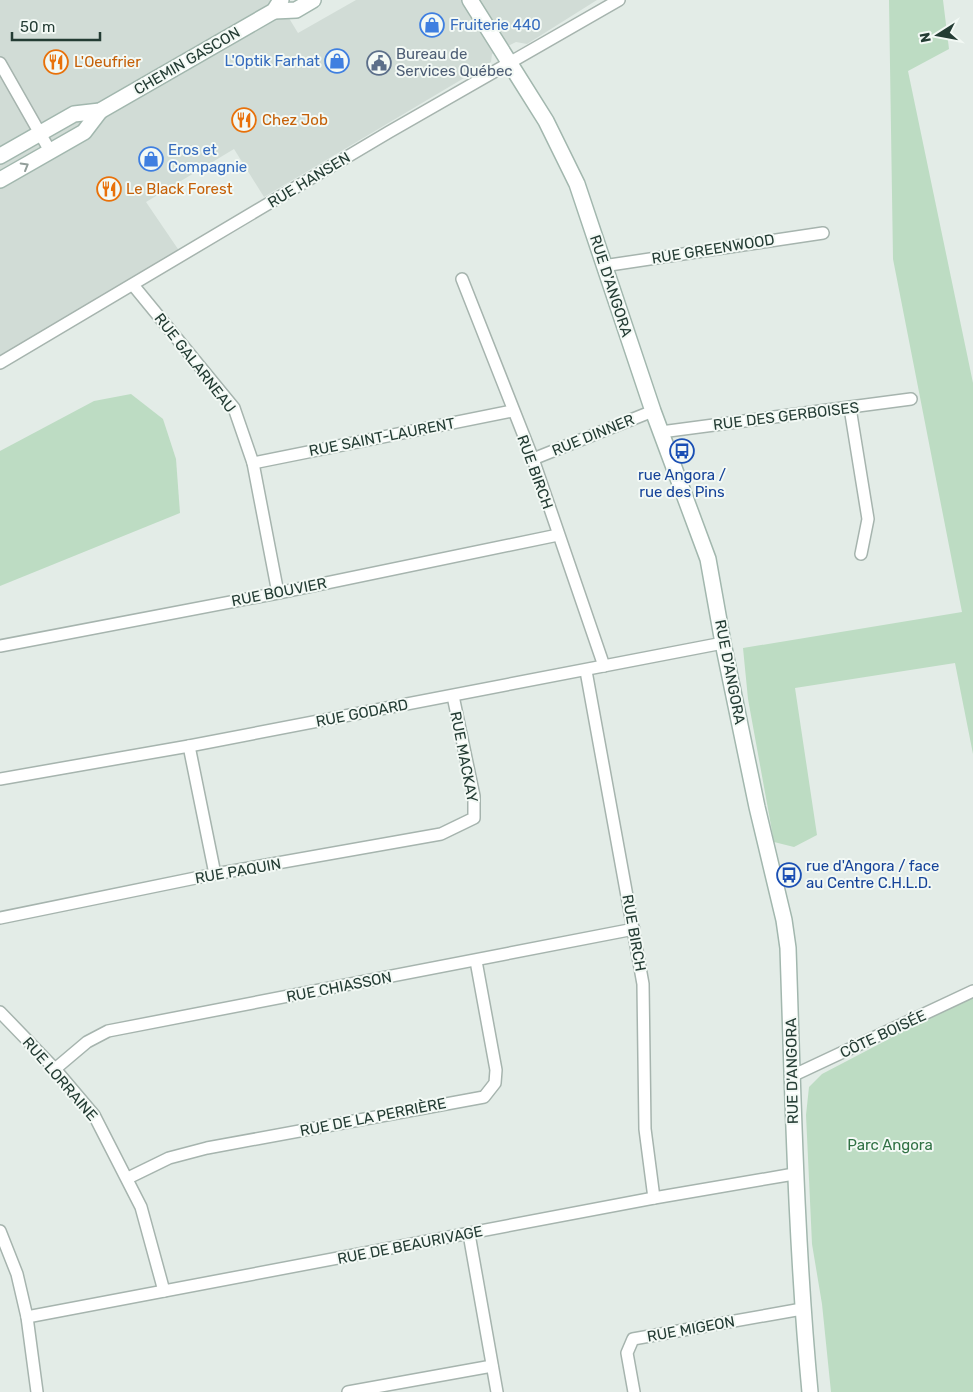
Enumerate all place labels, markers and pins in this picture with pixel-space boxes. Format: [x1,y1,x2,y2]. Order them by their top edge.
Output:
shop icon: Fruiterie 440 [419,12,445,38]
place label: Fruiterie 440 [450,16,541,34]
place label: Bureau de Services Québec [396,45,513,80]
shop icon: L'Optik Farhat [324,48,350,74]
restaurant icon: L'Oeufrier [43,49,69,75]
public building icon: Bureau de Services Québec [366,50,392,76]
place label: L'Optik Farhat [225,52,320,70]
place label: L'Oeufrier [74,53,141,71]
restaurant icon: Chez Job [231,107,257,133]
place label: Chez Job [262,111,328,129]
place label: Eros et Compagnie [168,141,247,176]
shop icon: Eros et Compagnie [138,146,164,172]
restaurant icon: Le Black Forest [96,176,122,202]
place label: Le Black Forest [126,180,233,198]
bus stop icon: rue Angora / rue des Pins [669,438,695,464]
place label: rue Angora / rue des Pins [638,466,726,501]
place label: rue d'Angora / face au Centre C.H.L.D. [806,857,939,892]
bus stop icon: rue d'Angora / face au Centre C.H.L.D. [776,862,802,888]

